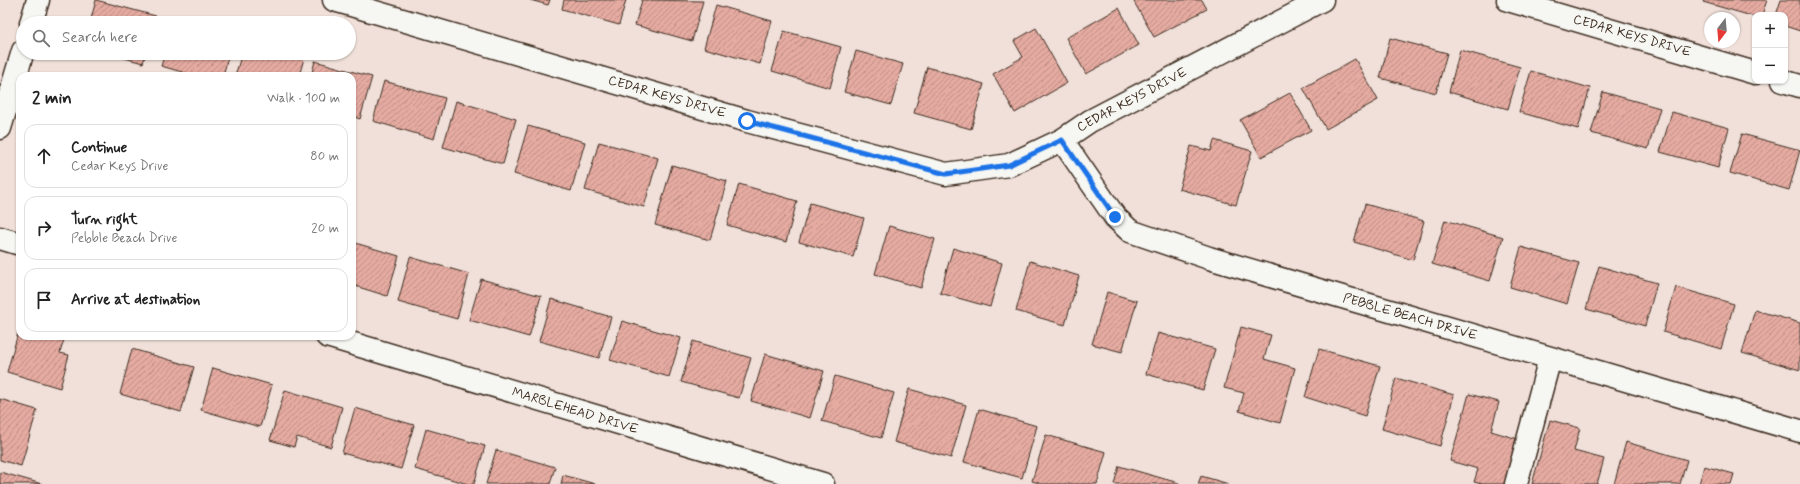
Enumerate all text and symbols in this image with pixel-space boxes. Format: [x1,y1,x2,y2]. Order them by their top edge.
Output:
street label: CEDAR KEYS DRIVE [1571,11,1693,61]
north arrow [1704,12,1740,48]
map controls [1752,12,1788,84]
button: + [1752,12,1788,48]
search box [16,16,356,60]
icon: search [30,27,52,49]
text: Search here [62,28,138,48]
button: − [1752,48,1788,84]
street label: CEDAR KEYS DRIVE [1074,64,1190,136]
street label: CEDAR KEYS DRIVE [606,72,728,122]
text: 2 min [32,87,72,109]
text: Walk · 100 m [267,90,340,107]
route start [738,112,756,130]
text: Continue [71,138,127,158]
icon: ahead [33,145,55,167]
text: 80 m [310,148,339,165]
text: Cedar Keys Drive [71,158,168,175]
route end [1106,208,1124,226]
text: Turn right [71,210,138,230]
icon: right [33,217,55,239]
text: 20 m [311,220,339,237]
text: Pebble Beach Drive [71,230,177,247]
icon: arrive [33,289,55,311]
text: Arrive at destination [71,290,200,310]
street label: PEBBLE BEACH DRIVE [1341,290,1479,344]
street label: MARBLEHEAD DRIVE [510,384,640,438]

